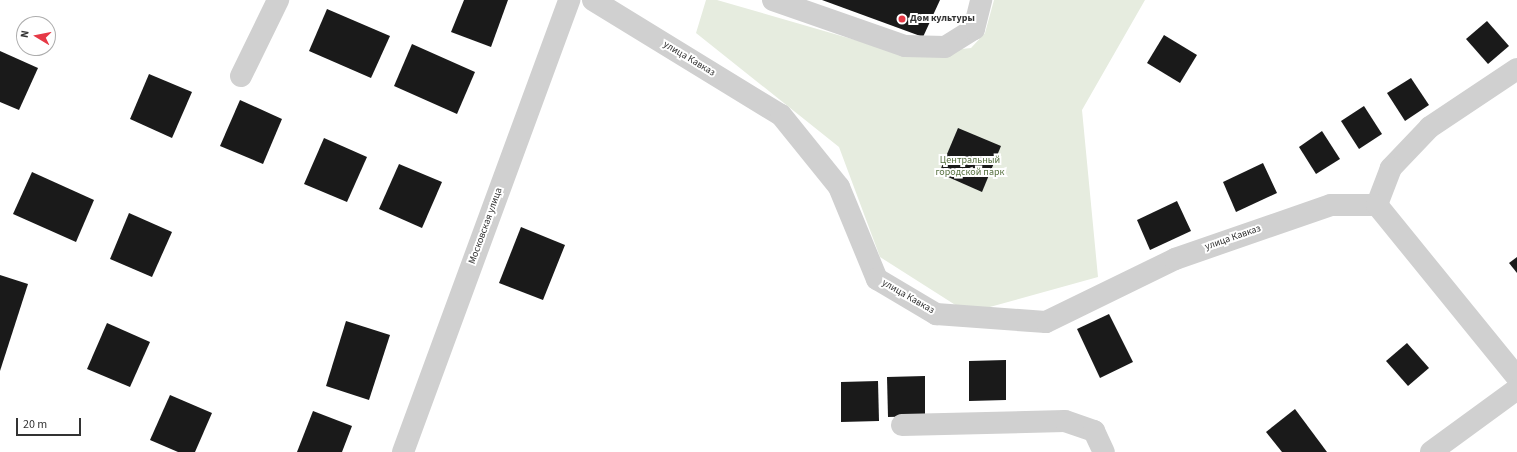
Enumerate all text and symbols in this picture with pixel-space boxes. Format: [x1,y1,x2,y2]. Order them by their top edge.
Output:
place label: Дом культуры [910,13,975,25]
marker: Дом культуры [897,14,907,24]
north arrow [16,16,56,56]
text: N [17,29,33,39]
street label: улица Кавказ [661,39,717,79]
park label: Центральный городской парк [936,154,1004,178]
street label: Московская улица [467,186,505,266]
street label: улица Кавказ [1203,223,1263,253]
street label: улица Кавказ [880,277,936,317]
scale bar [18,410,83,436]
text: 20 m [23,416,47,433]

